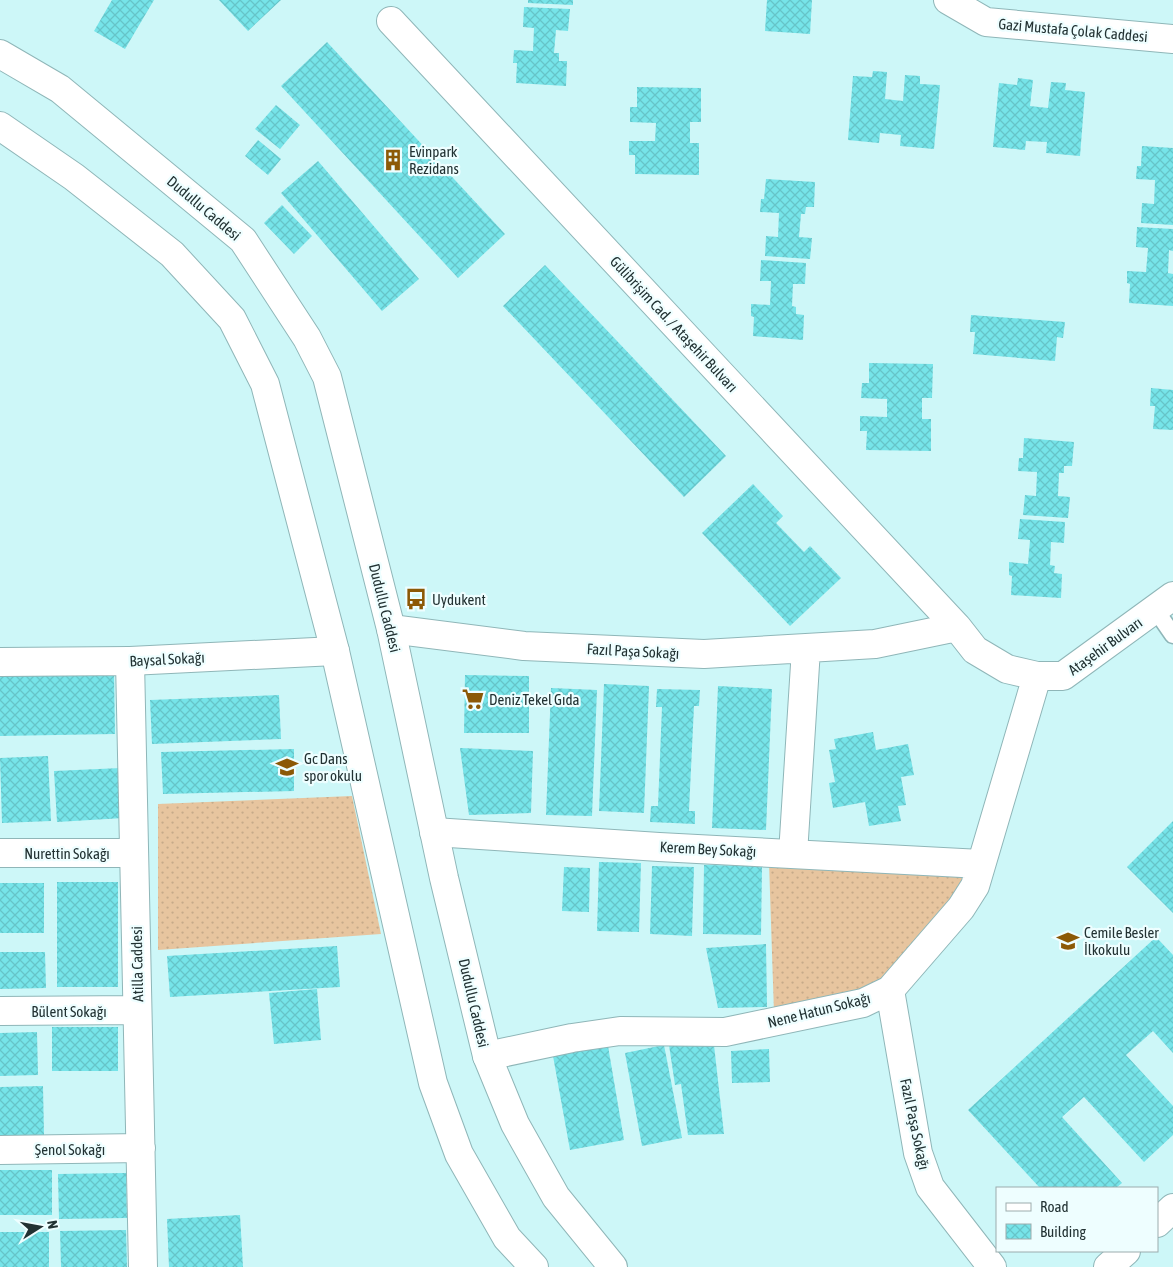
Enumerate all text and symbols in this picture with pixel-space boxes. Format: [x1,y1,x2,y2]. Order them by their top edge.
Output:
street label: Gazi Mustafa Çolak Caddesi [998,15,1148,45]
place label: Evinpark Rezidans [409,143,459,177]
building icon: Evinpark Rezidans [380,147,406,173]
street label: Dudullu Caddesi [164,172,244,244]
street label: Gülibrişim Cad. / Ataşehir Bulvarı [607,253,741,395]
street label: Dudullu Caddesi [366,562,404,654]
bus stop icon: Uydukent [403,586,429,612]
place label: Uydukent [432,591,486,608]
street label: Ataşehir Bulvarı [1065,614,1145,678]
street label: Fazıl Paşa Sokağı [586,640,680,662]
street label: Baysal Sokağı [129,649,205,669]
supermarket icon: Deniz Tekel Gıda [460,686,486,712]
place label: Deniz Tekel Gıda [489,691,580,708]
place label: Gc Dans spor okulu [304,750,362,784]
school or university icon: Gc Dans spor okulu [274,754,300,780]
street label: Kerem Bey Sokağı [659,838,757,860]
street label: Nurettin Sokağı [24,845,110,862]
place label: Cemile Besler İlkokulu [1084,924,1159,958]
street label: Atilla Caddesi [128,926,146,1002]
school or university icon: Cemile Besler İlkokulu [1055,928,1081,954]
street label: Dudullu Caddesi [456,957,492,1049]
street label: Nene Hatun Sokağı [766,989,872,1031]
street label: Bülent Sokağı [31,1003,107,1020]
street label: Fazıl Paşa Sokağı [897,1077,933,1171]
street label: Şenol Sokağı [35,1141,105,1158]
legend [996,1187,1158,1252]
text: Road [1040,1198,1069,1215]
north arrow [15,1202,65,1252]
text: N [44,1219,61,1230]
text: Building [1040,1223,1086,1240]

